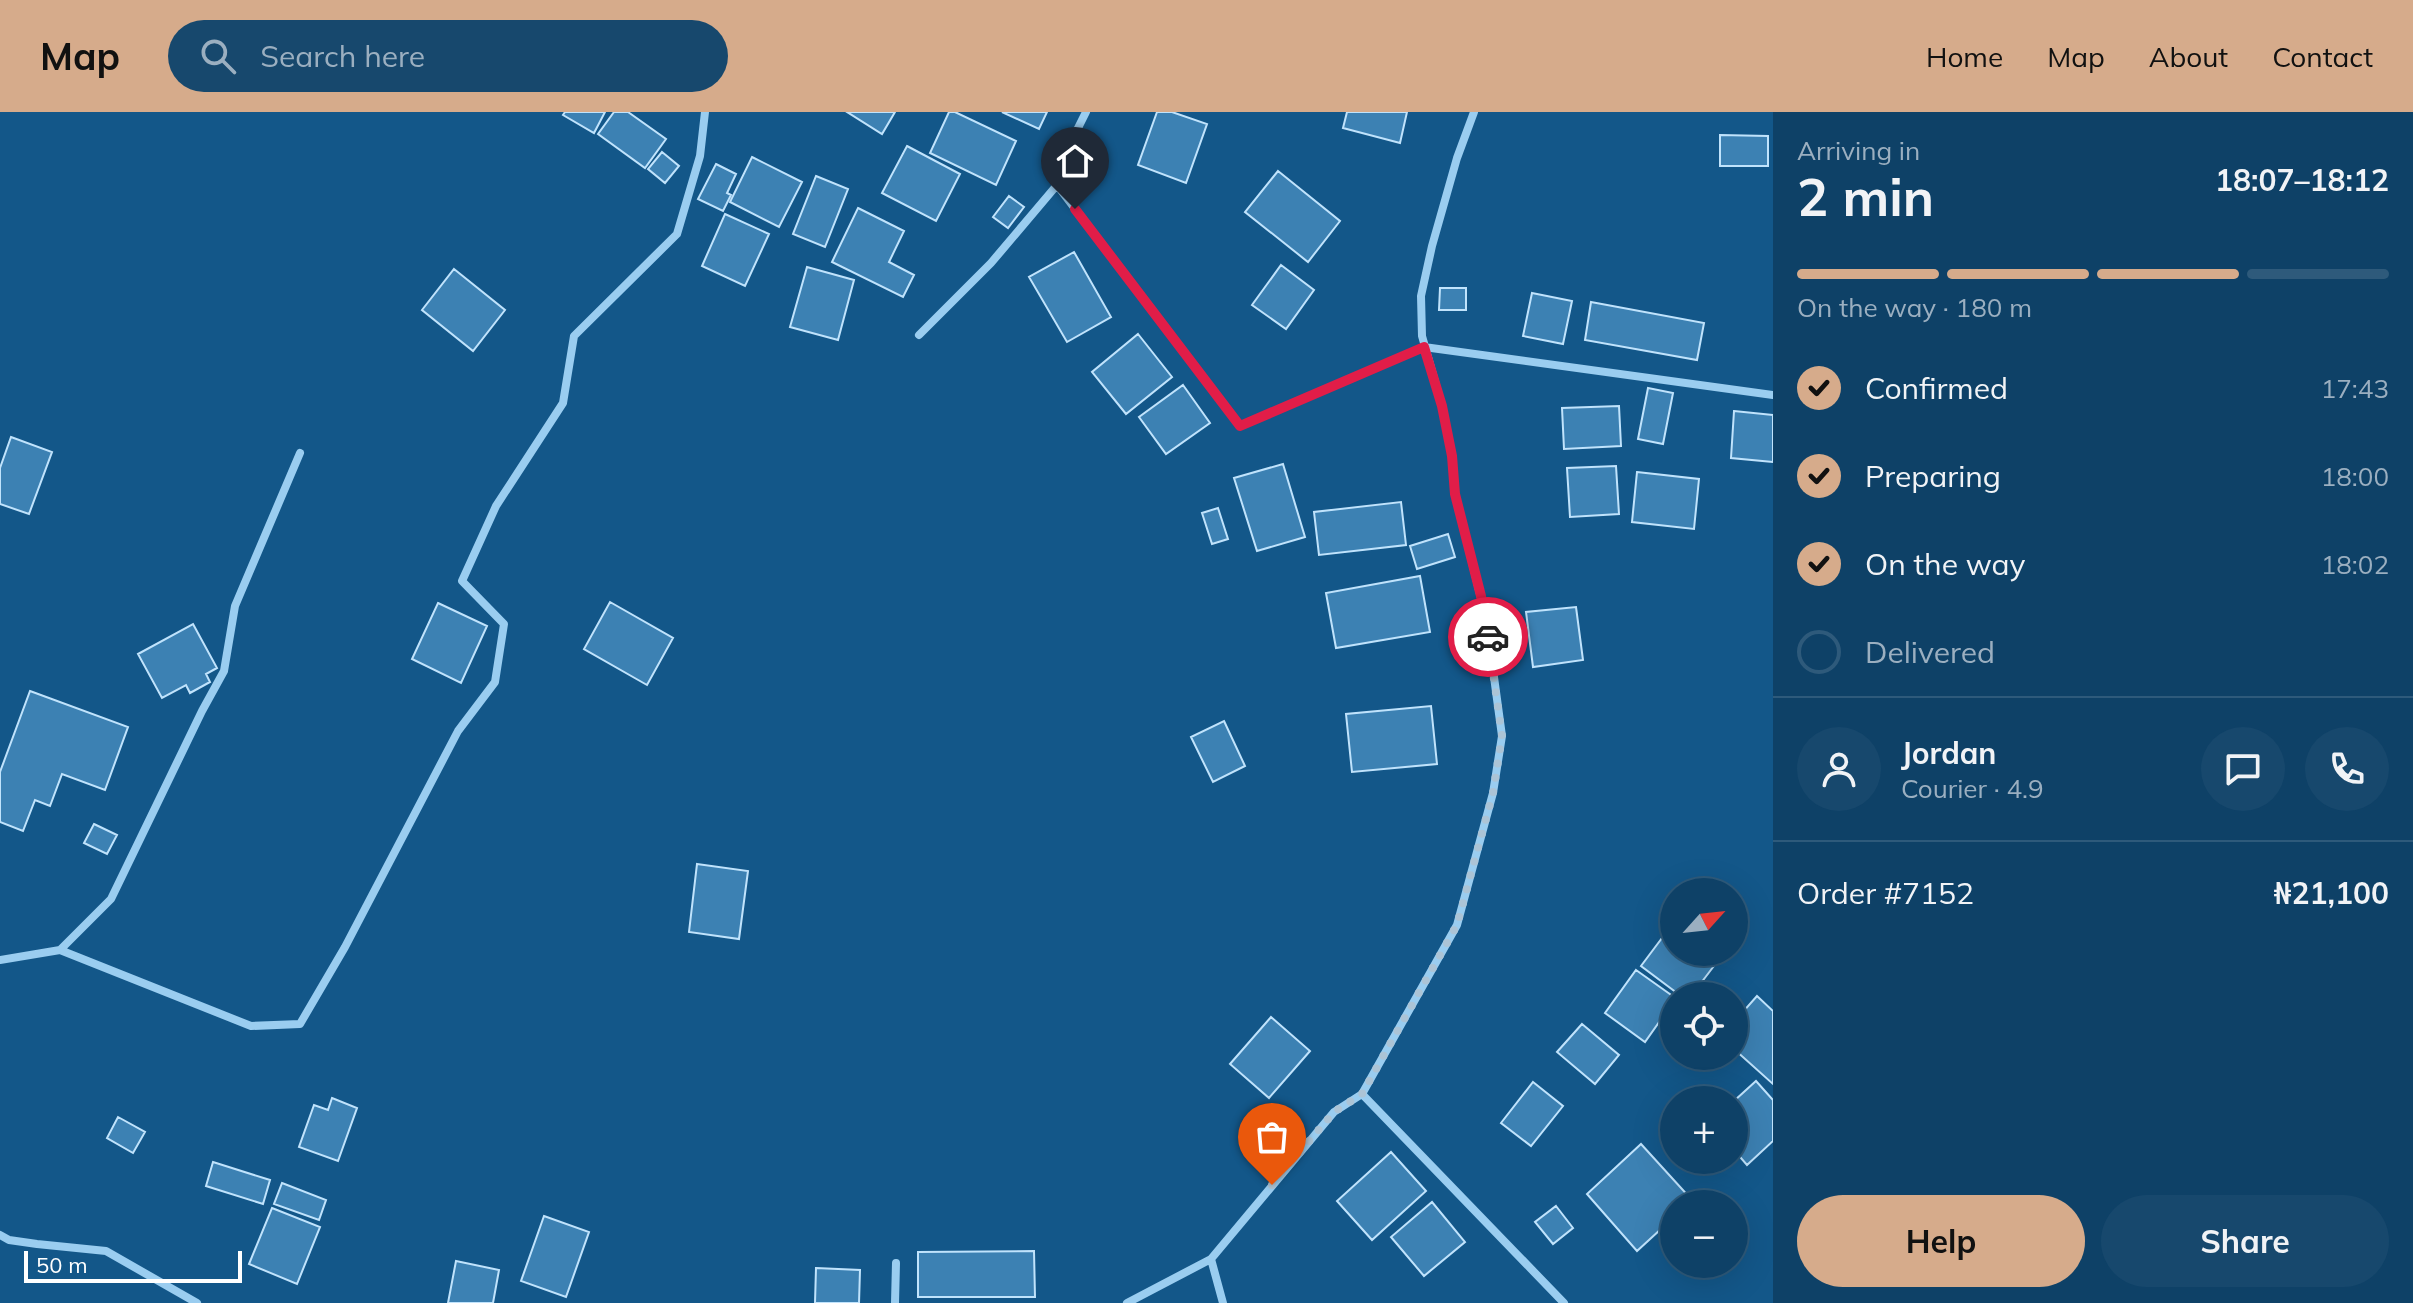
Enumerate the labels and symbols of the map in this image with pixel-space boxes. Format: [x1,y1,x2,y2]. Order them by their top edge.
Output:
pin [1041,127,1109,209]
courier [1448,597,1528,677]
north arrow [1660,878,1748,966]
pin [1238,1103,1306,1185]
scale bar [24,1247,242,1283]

